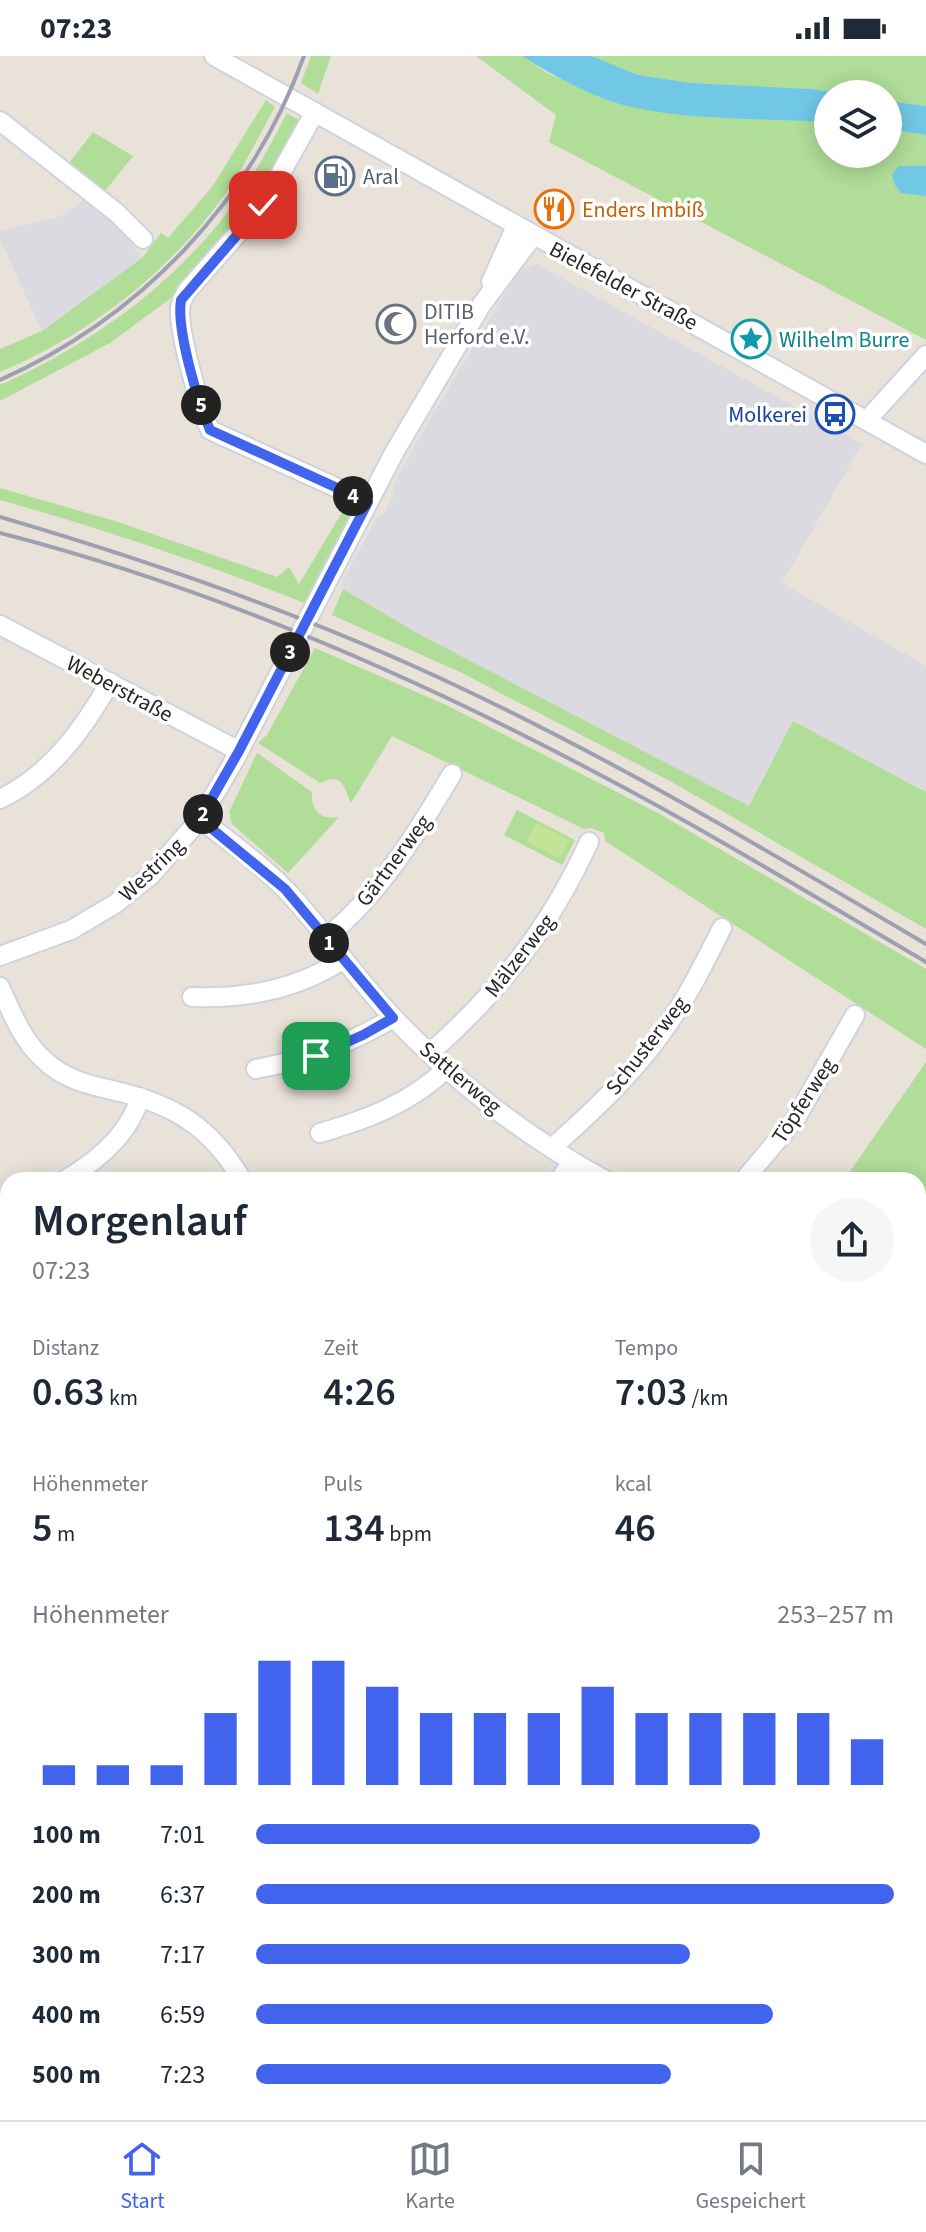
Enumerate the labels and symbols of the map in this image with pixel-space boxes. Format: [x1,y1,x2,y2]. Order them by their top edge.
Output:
fuel station icon: Aral [314,155,356,197]
place label: Aral [363,161,399,193]
pin [229,171,297,239]
restaurant icon: Enders Imbiß [533,188,575,230]
place label: Enders Imbiß [582,194,705,226]
street label: Bielefelder Straße [544,233,704,339]
place label: DITIB Herford e.V. [424,296,529,353]
mosque icon: DITIB Herford e.V. [375,303,417,345]
place icon: Wilhelm Burre [730,318,772,360]
place label: Wilhelm Burre [779,324,909,356]
pin: 5 [181,385,221,425]
bus stop icon: Molkerei [814,393,856,435]
place label: Molkerei [728,399,807,431]
pin: 4 [333,476,373,516]
pin: 3 [270,632,310,672]
street label: Weberstraße [60,647,179,730]
pin: 2 [183,794,223,834]
street label: Gärtnerweg [348,808,439,913]
street label: Westring [112,830,192,909]
street label: Mälzerweg [477,907,563,1004]
pin: 1 [309,923,349,963]
street label: Schusterweg [598,989,696,1102]
pin [282,1022,350,1090]
street label: Sattlerweg [412,1034,509,1122]
street label: Töpferweg [764,1051,844,1150]

